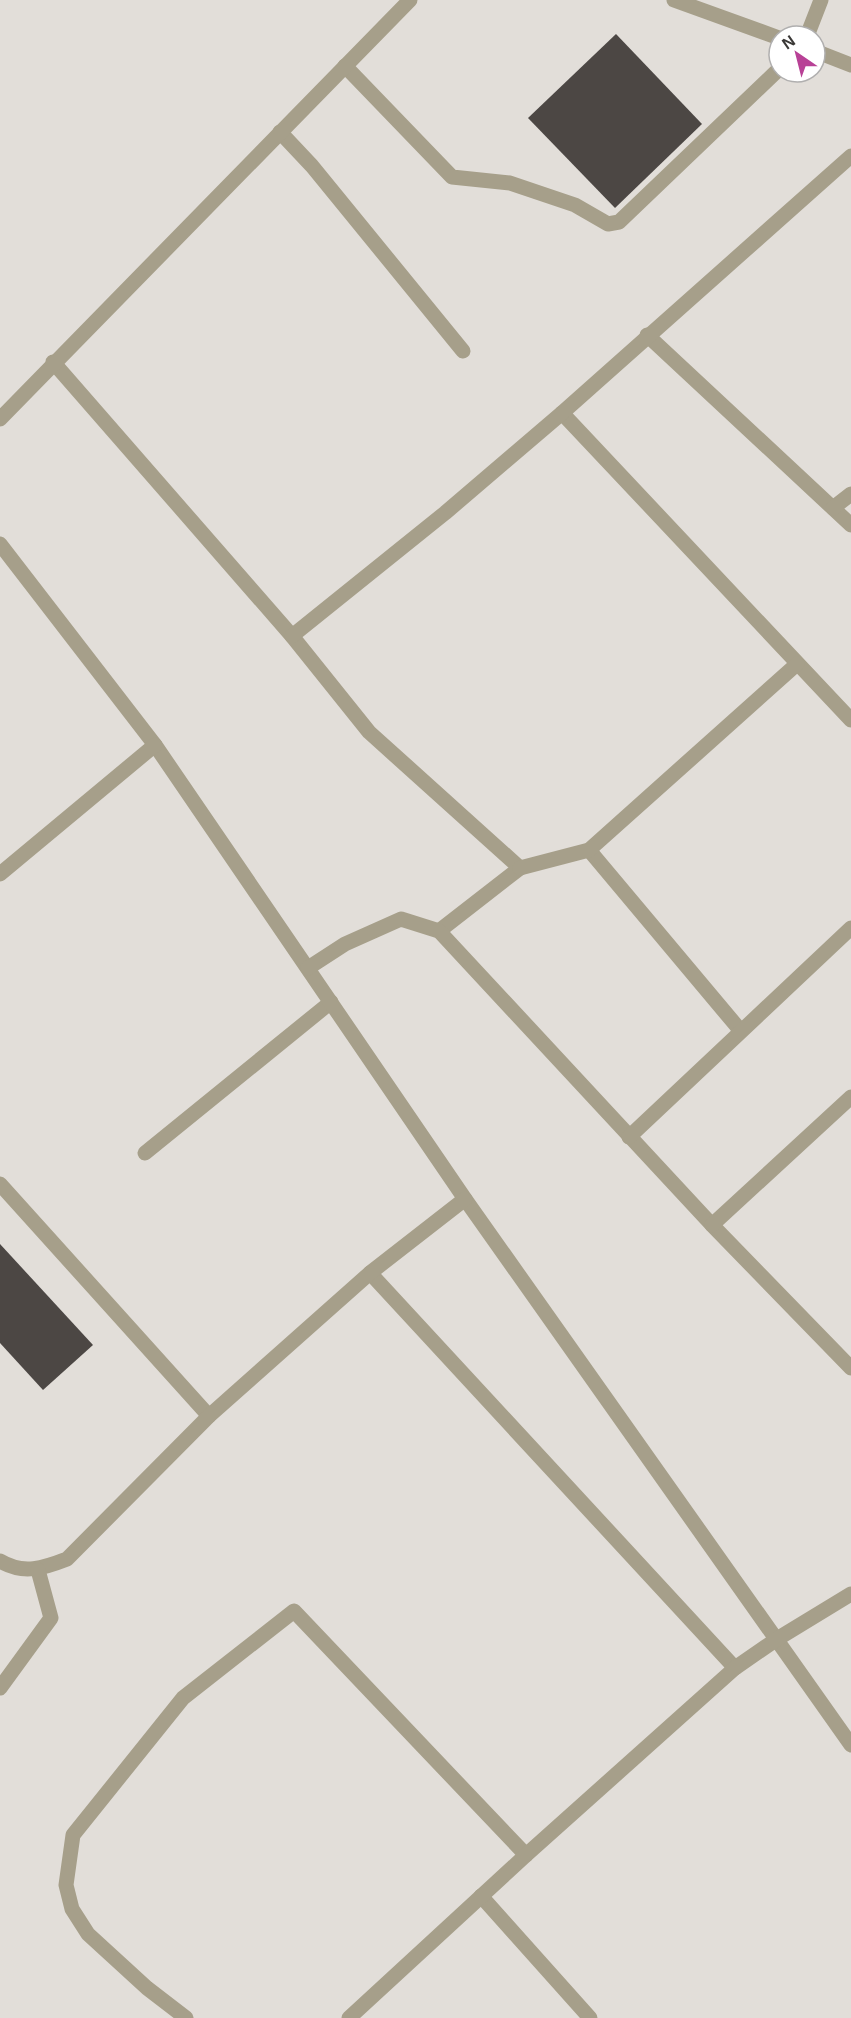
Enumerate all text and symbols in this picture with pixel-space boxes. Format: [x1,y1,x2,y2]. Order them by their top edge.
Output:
north arrow [767,24,827,84]
text: N [779,32,798,52]

